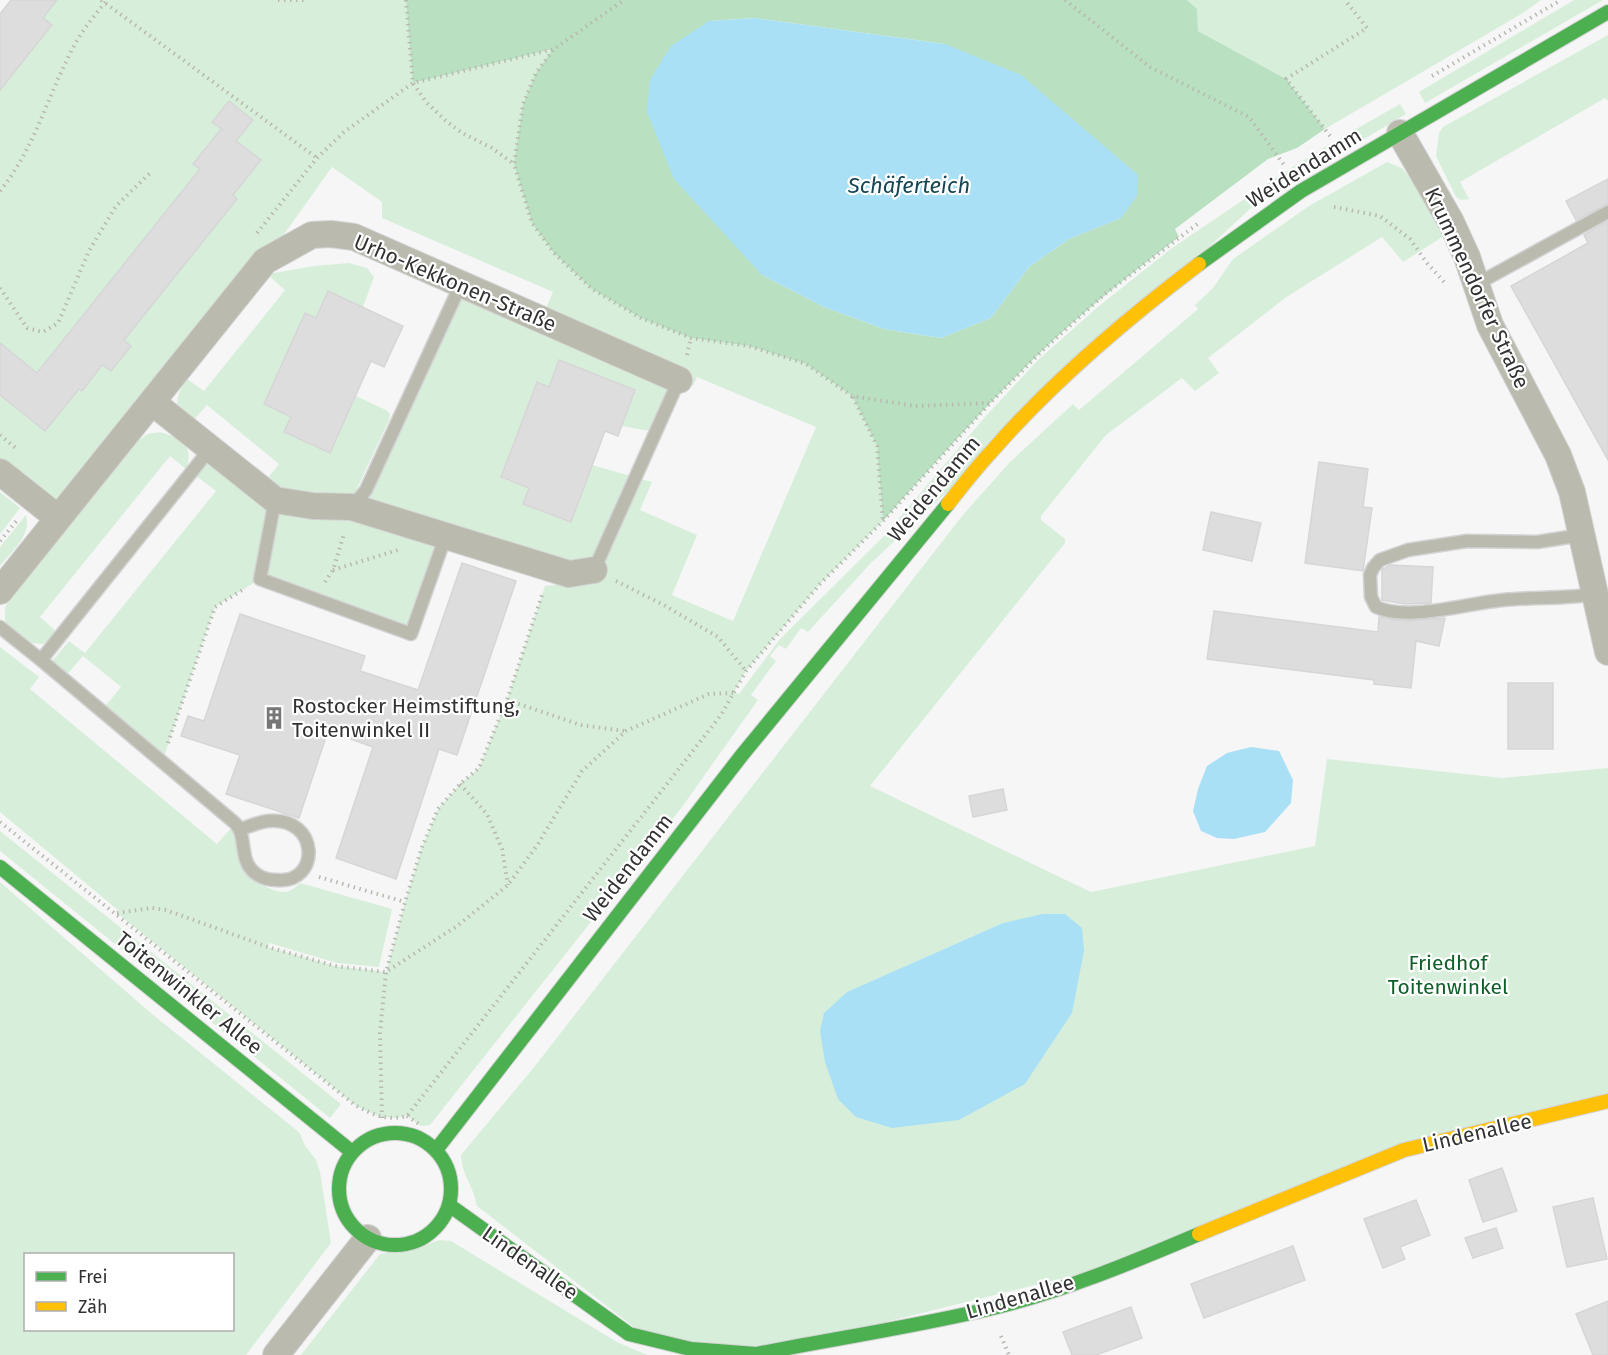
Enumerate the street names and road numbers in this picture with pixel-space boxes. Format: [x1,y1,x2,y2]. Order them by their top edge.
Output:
street label: Weidendamm [1242,122,1366,214]
street label: Krummendorfer Straße [1419,183,1535,393]
street label: Urho-Kekkonen-Straße [350,229,560,337]
street label: Weidendamm [882,431,986,547]
street label: Weidendamm [577,808,679,928]
street label: Toitenwinkler Allee [110,926,268,1060]
street label: Lindenallee [1420,1108,1534,1158]
street label: Lindenallee [477,1220,583,1306]
street label: Lindenallee [963,1269,1077,1325]

